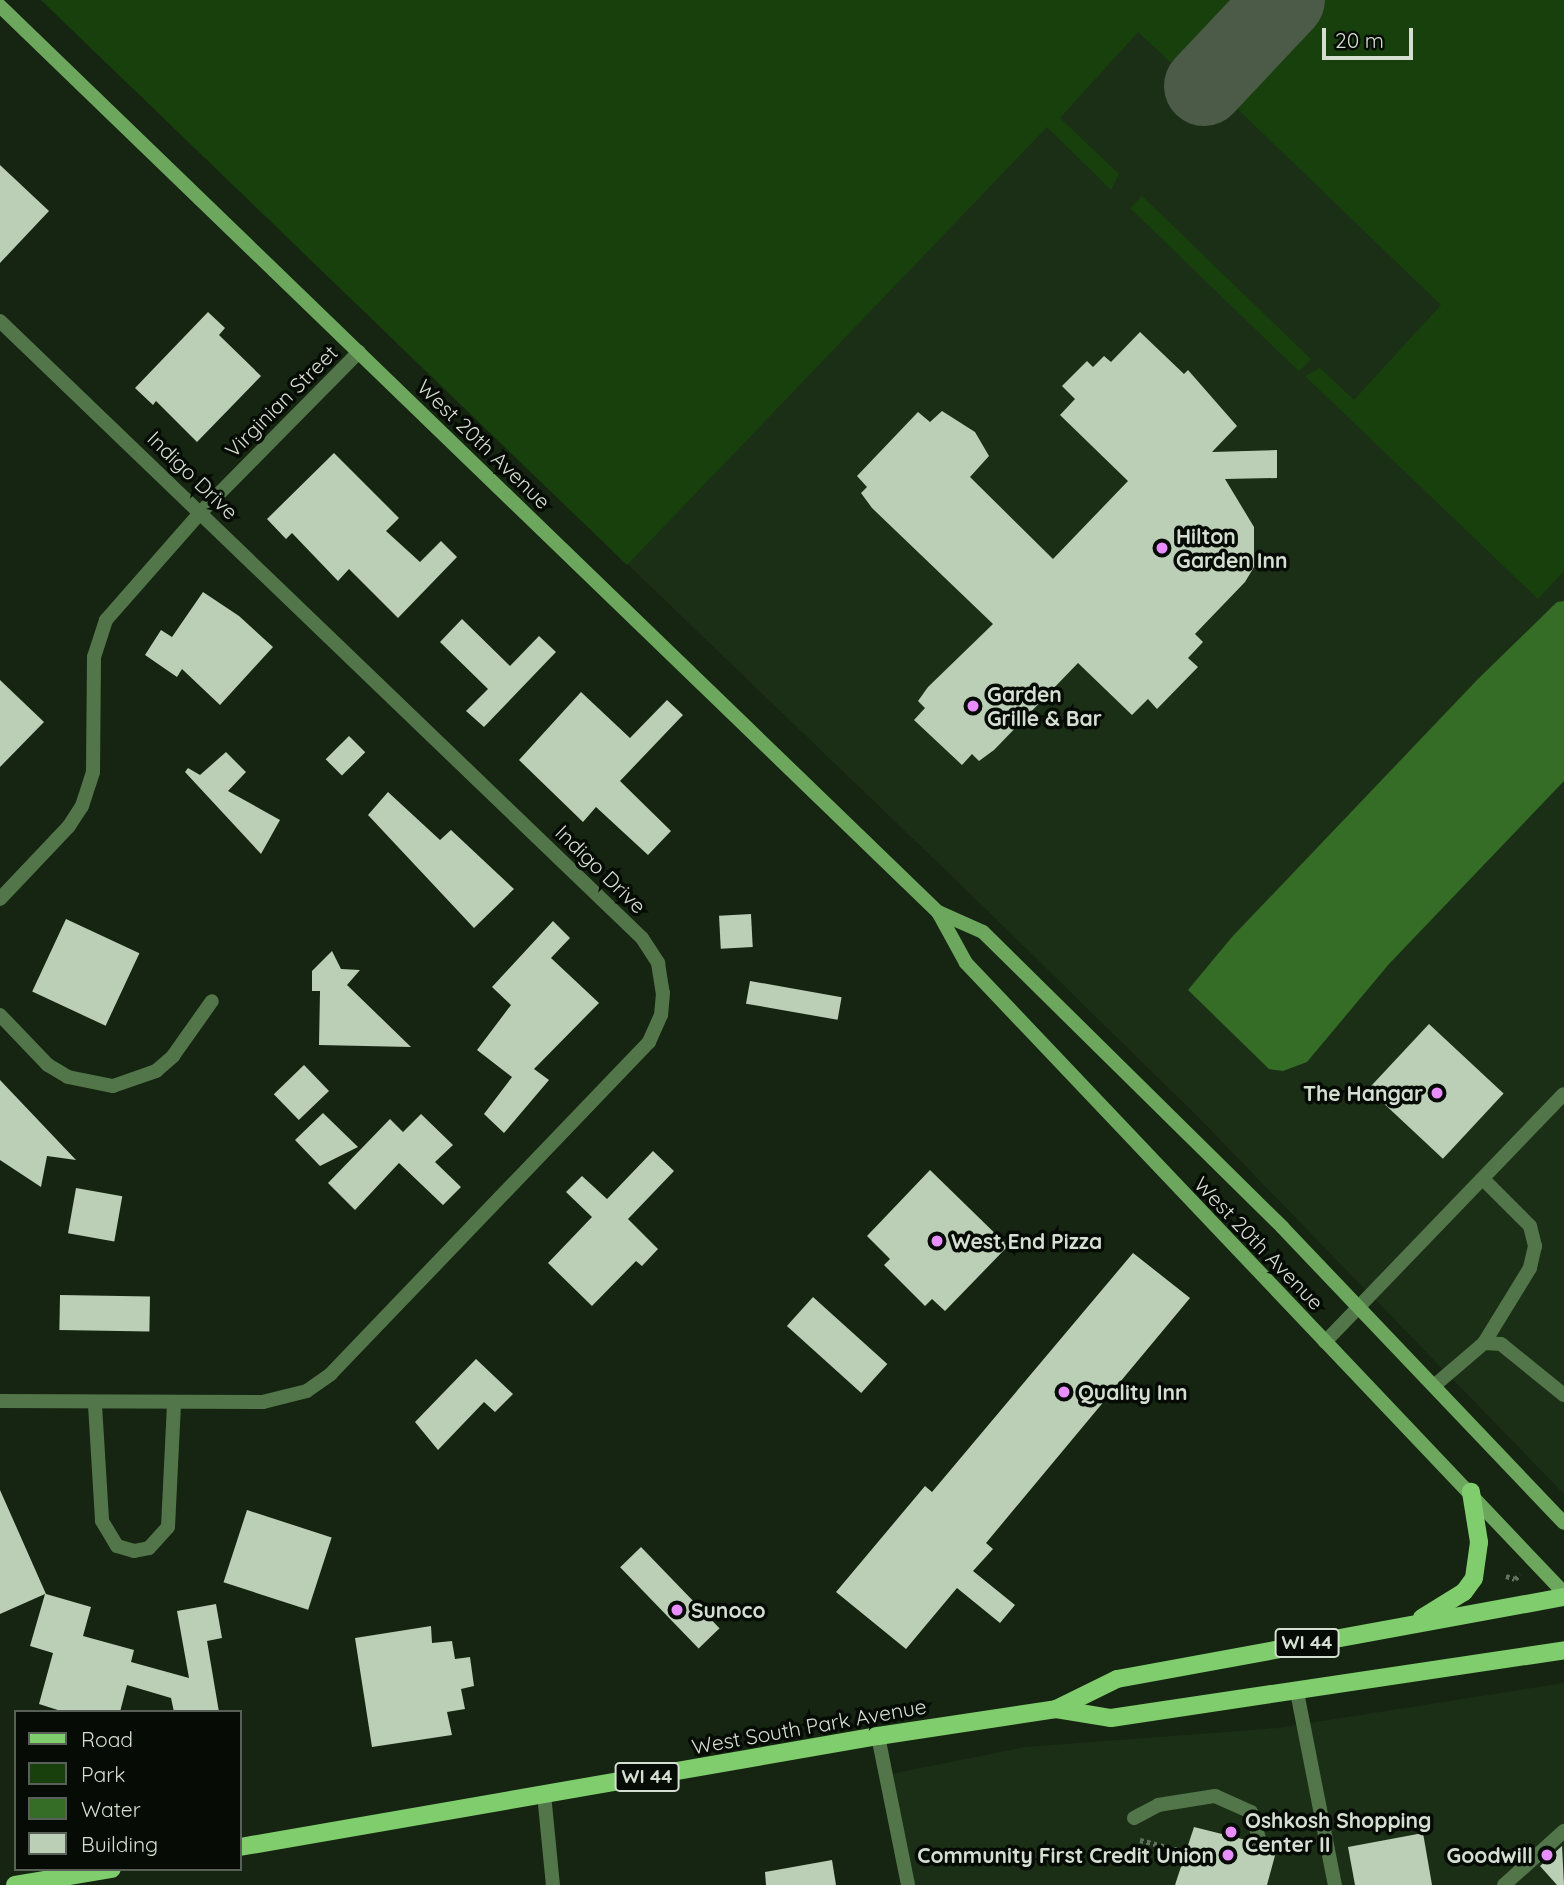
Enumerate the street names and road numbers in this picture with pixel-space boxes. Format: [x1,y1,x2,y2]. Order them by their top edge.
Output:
street label: Virginian Street [220,340,342,462]
street label: West 20th Avenue [412,374,556,514]
street label: Indigo Drive [142,426,244,524]
street label: Indigo Drive [550,820,652,918]
street label: West 20th Avenue [1189,1171,1329,1315]
road number: WI 44 [1274,1628,1340,1658]
street label: West South Park Avenue [690,1693,928,1759]
road number: WI 44 [614,1762,680,1792]

